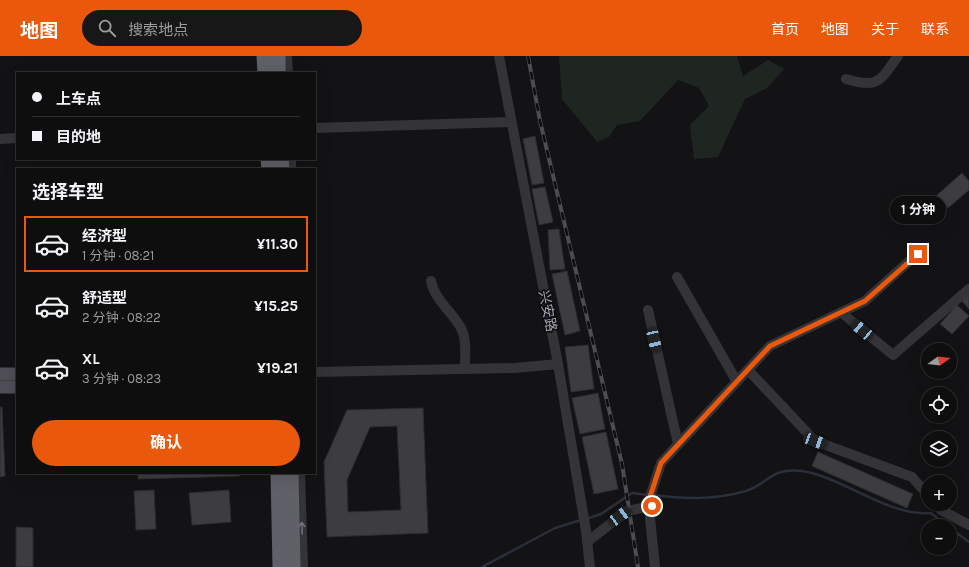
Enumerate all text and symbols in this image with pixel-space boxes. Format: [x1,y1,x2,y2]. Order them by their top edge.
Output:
search box [82,10,362,46]
icon: search [96,17,118,39]
text: 地图 [20,20,58,42]
text: 搜索地点 [128,21,188,39]
text: 首页 [771,21,799,38]
text: 地图 [821,21,849,38]
text: 关于 [871,21,899,38]
text: 联系 [921,21,949,38]
text: 上车点 [56,90,101,108]
text: 目的地 [56,128,101,146]
text: 选择车型 [32,181,104,203]
callout: 1 分钟 [890,196,946,224]
text: 1 分钟 [901,202,935,217]
icon: car [34,226,70,262]
text: 经济型 [82,227,127,245]
text: ¥11.30 [256,235,298,253]
route end [909,245,927,263]
text: 1 分钟 · 08:21 [82,248,154,263]
icon: car [34,288,70,324]
text: 舒适型 [82,289,127,307]
street label: 兴安路 [535,289,560,333]
text: ¥15.25 [254,297,298,315]
text: 2 分钟 · 08:22 [82,310,161,325]
car [849,318,875,342]
car [645,327,663,353]
north arrow [921,343,957,379]
map controls [921,343,957,555]
icon: car [34,350,70,386]
text: XL [82,350,100,368]
text: ¥19.21 [257,359,298,377]
text: 3 分钟 · 08:23 [82,371,161,386]
button: locate [921,387,957,423]
button: 确认 [32,420,300,466]
car [802,431,828,451]
button: layers [921,431,957,467]
button: + [921,475,957,511]
route start [643,497,661,515]
car [607,504,633,528]
button: − [921,519,957,555]
one-way arrow [298,522,306,535]

